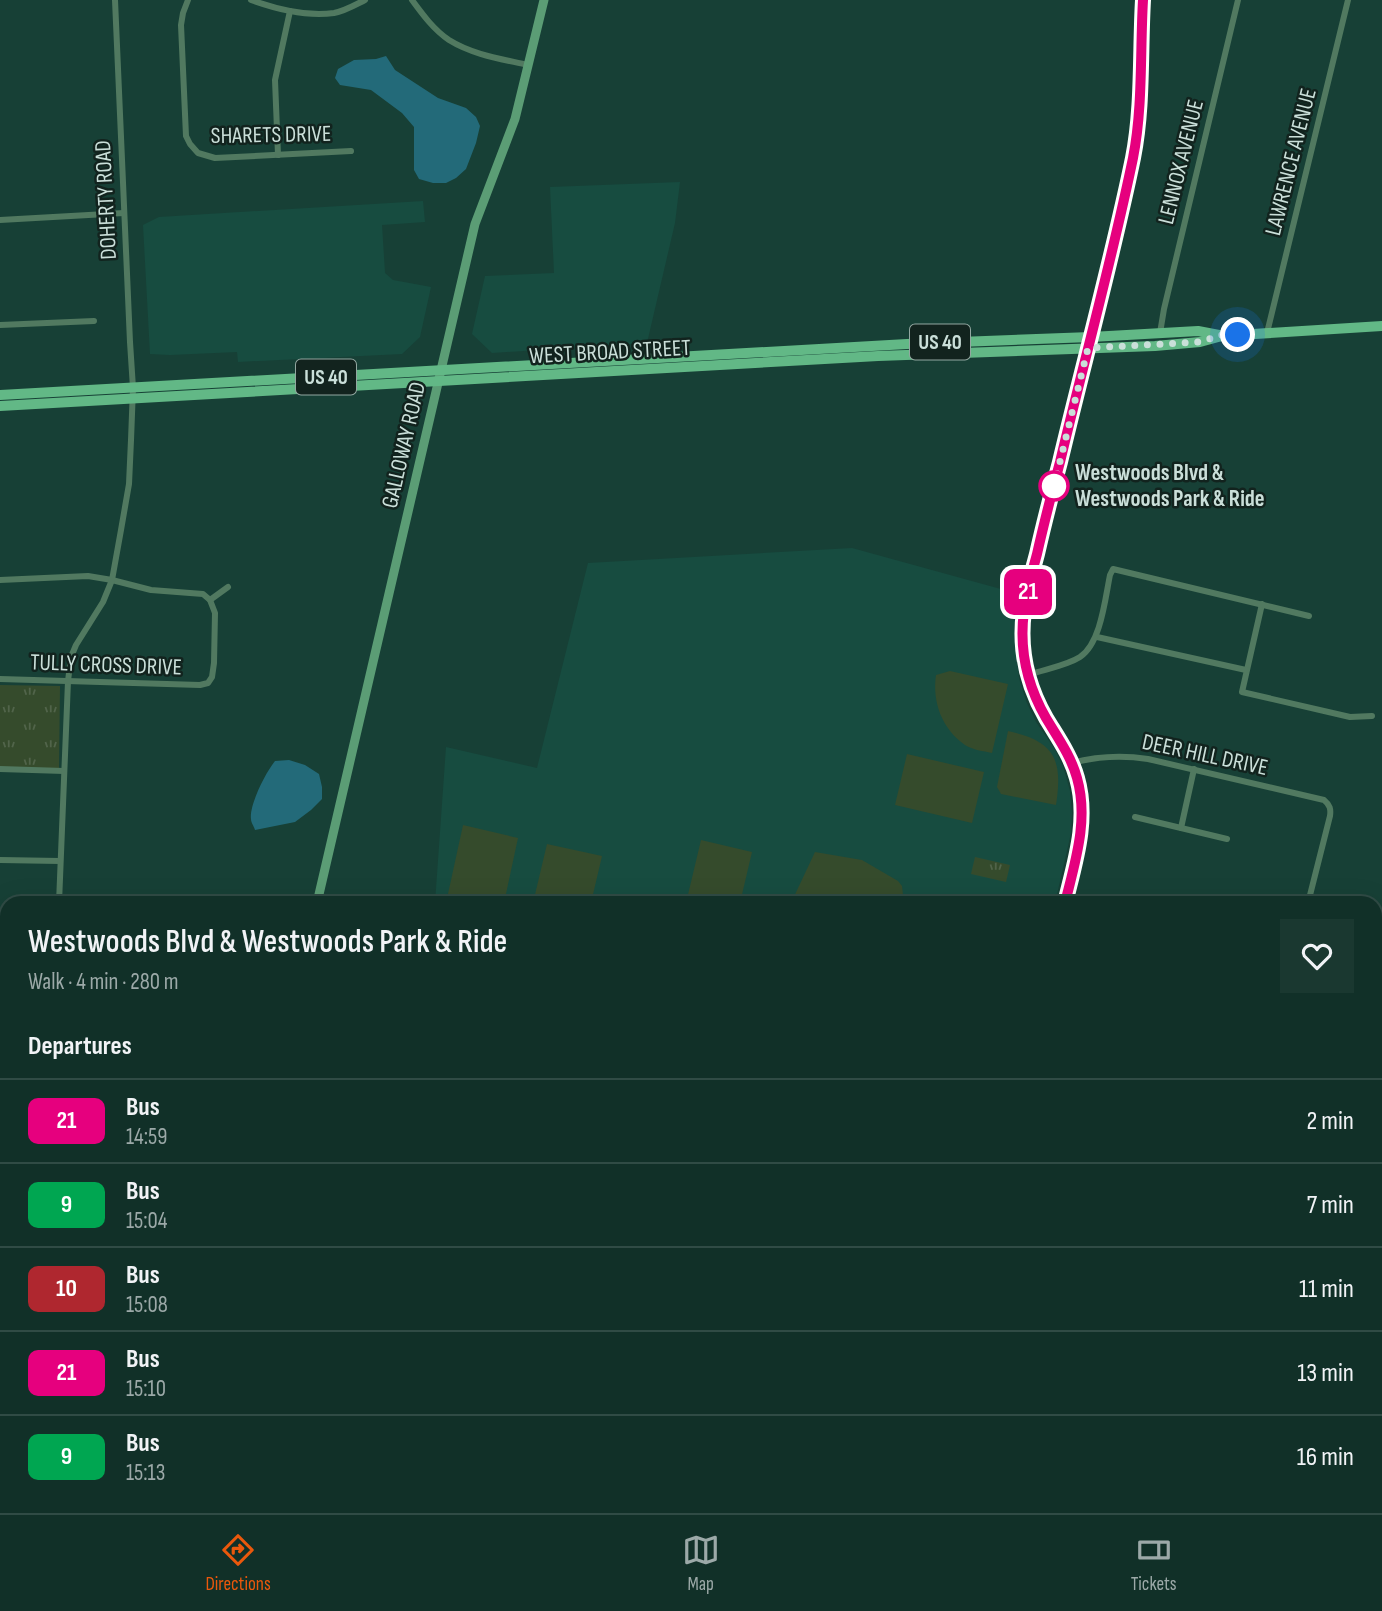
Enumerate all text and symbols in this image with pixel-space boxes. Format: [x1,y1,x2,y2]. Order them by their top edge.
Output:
street label: LAWRENCE AVENUE [1259,85,1323,239]
street label: LENNOX AVENUE [1152,97,1210,227]
street label: SHARETS DRIVE [210,120,332,150]
street label: DOHERTY ROAD [89,140,123,260]
your location [1220,317,1255,352]
road number: US 40 [910,324,970,360]
street label: WEST BROAD STREET [528,334,692,370]
road number: US 40 [296,360,356,394]
street label: GALLOWAY ROAD [376,379,432,511]
place label: Westwoods Blvd & Westwoods Park & Ride [1075,459,1265,513]
marker: Westwoods Blvd & Westwoods Park & Ride [1039,471,1069,501]
line badge: 21 [996,569,1060,615]
text: 21 [1018,577,1038,606]
street label: TULLY CROSS DRIVE [30,648,182,682]
street label: DEER HILL DRIVE [1139,728,1271,782]
button: heart [1280,919,1354,993]
text: Westwoods Blvd & Westwoods Park & Ride [28,922,507,962]
text: Walk · 4 min · 280 m [28,968,178,996]
text: Departures [28,1031,132,1062]
text: Bus [126,1092,160,1123]
text: 21 [57,1106,76,1135]
text: 2 min [1306,1106,1354,1137]
text: 14:59 [126,1123,167,1151]
text: Bus [126,1176,160,1207]
text: 9 [61,1190,72,1219]
text: 7 min [1307,1190,1354,1221]
text: 15:04 [126,1207,167,1235]
text: Bus [126,1260,160,1291]
text: 10 [56,1274,77,1303]
text: 11 min [1299,1274,1354,1305]
text: 15:08 [126,1291,168,1319]
text: Bus [126,1344,160,1375]
text: 21 [57,1358,76,1387]
text: 13 min [1297,1358,1354,1389]
text: 15:10 [126,1375,166,1403]
text: Bus [126,1428,160,1459]
text: 9 [61,1442,72,1471]
text: 16 min [1297,1442,1354,1473]
text: 15:13 [126,1459,165,1487]
tab: Directions [205,1531,271,1596]
tab: Map [682,1531,720,1596]
tab: Tickets [1131,1531,1177,1596]

